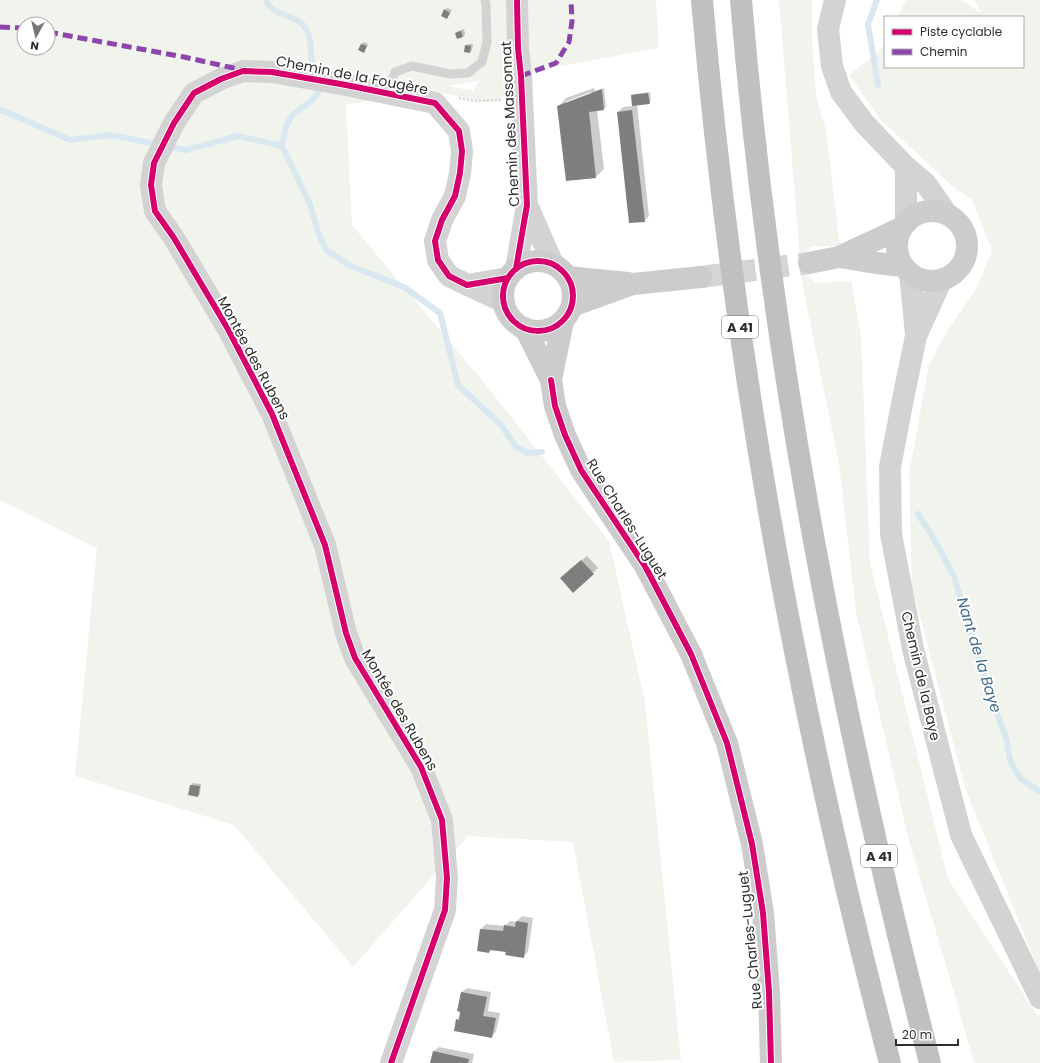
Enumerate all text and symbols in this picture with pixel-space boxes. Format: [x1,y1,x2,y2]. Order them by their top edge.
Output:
north arrow [16,16,56,56]
legend [884,16,1024,68]
text: Piste cyclable [920,23,1002,40]
text: N [29,37,40,54]
street label: Chemin des Massonnat [496,41,524,207]
text: Chemin [920,43,967,60]
street label: Chemin de la Fougère [274,50,430,100]
street label: Montée des Rubens [213,293,295,423]
road number: A 41 [722,316,758,338]
street label: Rue Charles-Luguet [582,455,672,583]
water label: Nant de la Baye [952,595,1007,715]
street label: Chemin de la Baye [896,609,946,743]
street label: Montée des Rubens [357,646,443,774]
road number: A 41 [861,845,897,867]
street label: Rue Charles-Luguet [733,870,767,1010]
scale bar [896,1021,958,1047]
text: 20 m [902,1026,932,1043]

